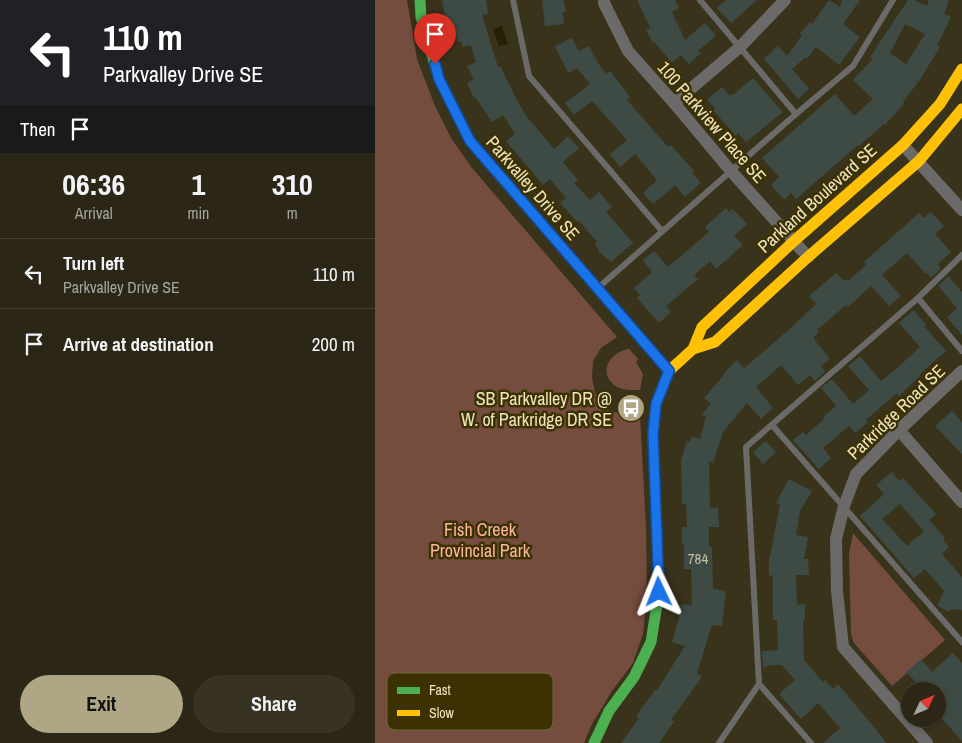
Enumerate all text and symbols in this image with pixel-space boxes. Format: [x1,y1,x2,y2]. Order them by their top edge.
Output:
pin [414,13,456,64]
text: 110 m [103,14,183,61]
icon: left [20,20,85,85]
icon: arrive [421,20,449,48]
street label: 100 Parkview Place SE [652,56,772,188]
text: Parkvalley Drive SE [103,59,263,89]
icon: arrive [66,115,94,143]
text: Then [20,116,56,142]
street label: Parkvalley Drive SE [481,130,585,246]
street label: Parkland Boulevard SE [752,138,882,258]
text: 06:36 [62,164,125,204]
text: 1 [192,164,205,204]
text: 310 [272,164,313,204]
text: Arrival [75,202,113,224]
text: min [187,202,209,224]
text: m [287,202,298,224]
text: Turn left [63,250,124,276]
icon: left [20,260,48,288]
text: 110 m [313,261,355,287]
text: Parkvalley Drive SE [63,276,180,298]
icon: arrive [20,330,48,358]
text: Arrive at destination [63,331,214,357]
text: 200 m [312,331,355,357]
street label: Parkridge Road SE [842,359,950,465]
place label: SB Parkvalley DR @ W. of Parkridge DR SE [461,386,612,432]
bus stop icon: SB Parkvalley DR @ W. of Parkridge DR SE [616,393,646,423]
park label: Fish Creek Provincial Park [430,517,531,563]
house number: 784 [688,548,708,569]
position arrow [632,565,684,617]
legend [387,673,553,730]
button: Exit [20,675,183,733]
button: Share [193,675,355,733]
text: Fast [429,681,451,699]
north arrow [901,682,946,728]
map controls [901,682,946,727]
text: Slow [429,704,455,722]

